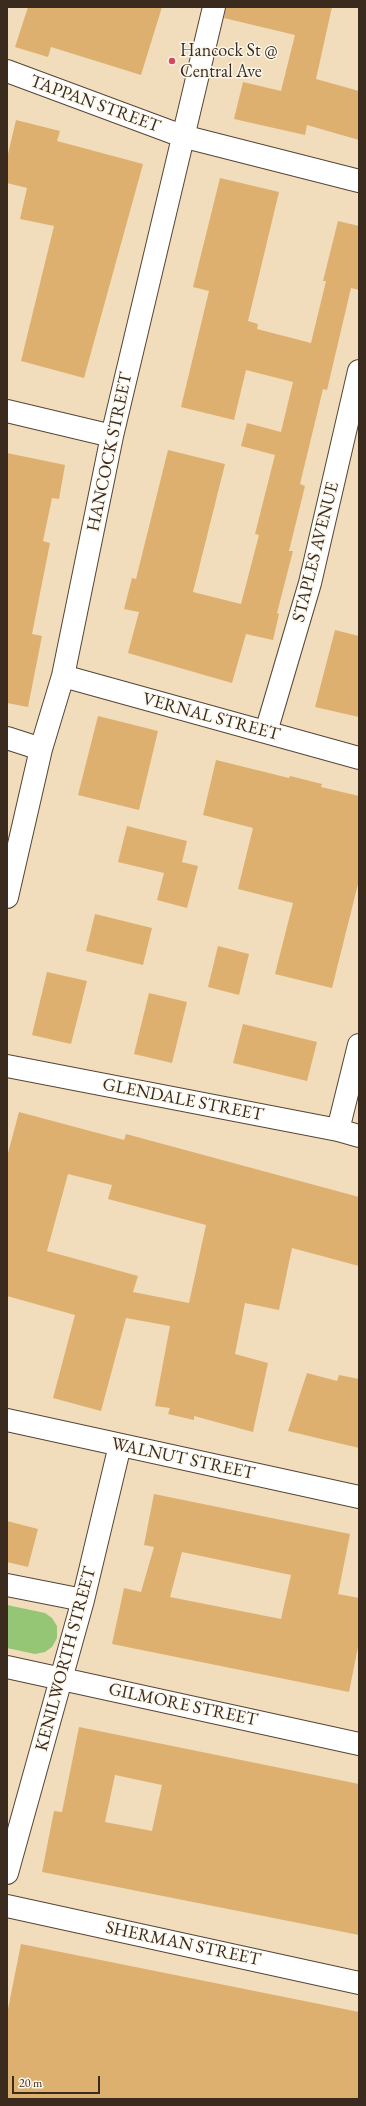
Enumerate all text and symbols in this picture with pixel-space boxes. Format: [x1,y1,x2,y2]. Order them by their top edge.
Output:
place label: Hancock St @ Central Ave [180,40,278,82]
marker: Hancock St @ Central Ave [167,56,177,66]
street label: TAPPAN STREET [27,70,163,138]
street label: HANCOCK STREET [83,370,137,534]
street label: STAPLES AVENUE [288,480,344,624]
street label: VERNAL STREET [140,688,282,746]
street label: GLENDALE STREET [101,1074,265,1126]
street label: WALNUT STREET [109,1433,257,1485]
street label: KENILWORTH STREET [31,1565,101,1753]
street label: GILMORE STREET [106,1679,260,1731]
street label: SHERMAN STREET [103,1917,263,1971]
scale bar [14,2068,102,2094]
text: 20 m [19,2075,42,2091]

